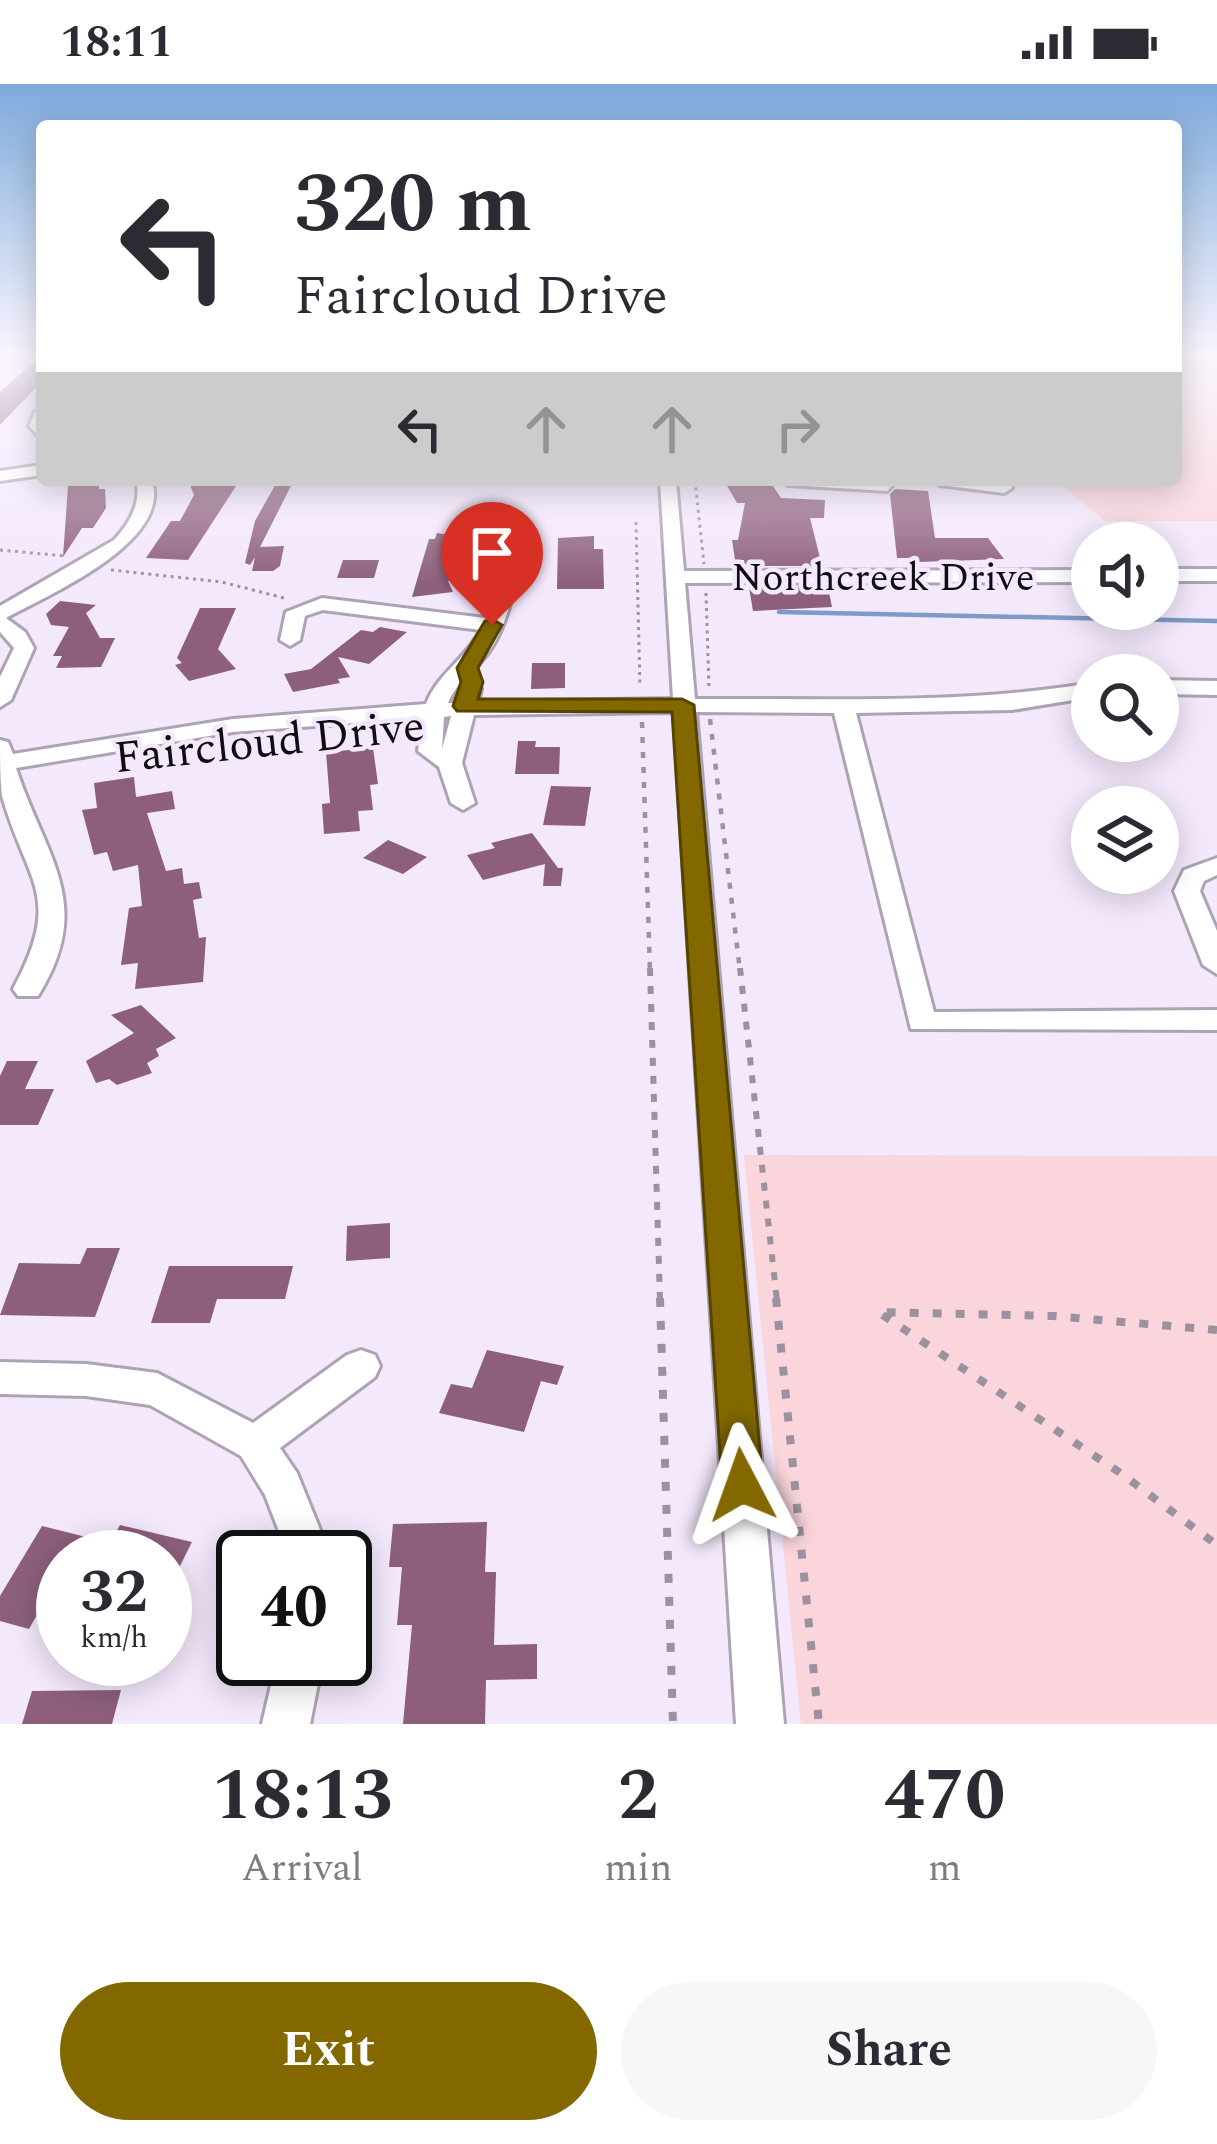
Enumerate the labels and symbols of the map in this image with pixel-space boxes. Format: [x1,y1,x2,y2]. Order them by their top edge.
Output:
pin [441,502,543,625]
street label: Northcreek Drive [731,549,1035,608]
street label: Faircloud Drive [111,692,428,793]
position arrow [679,1422,805,1548]
speed limit sign: 40 [216,1530,372,1686]

